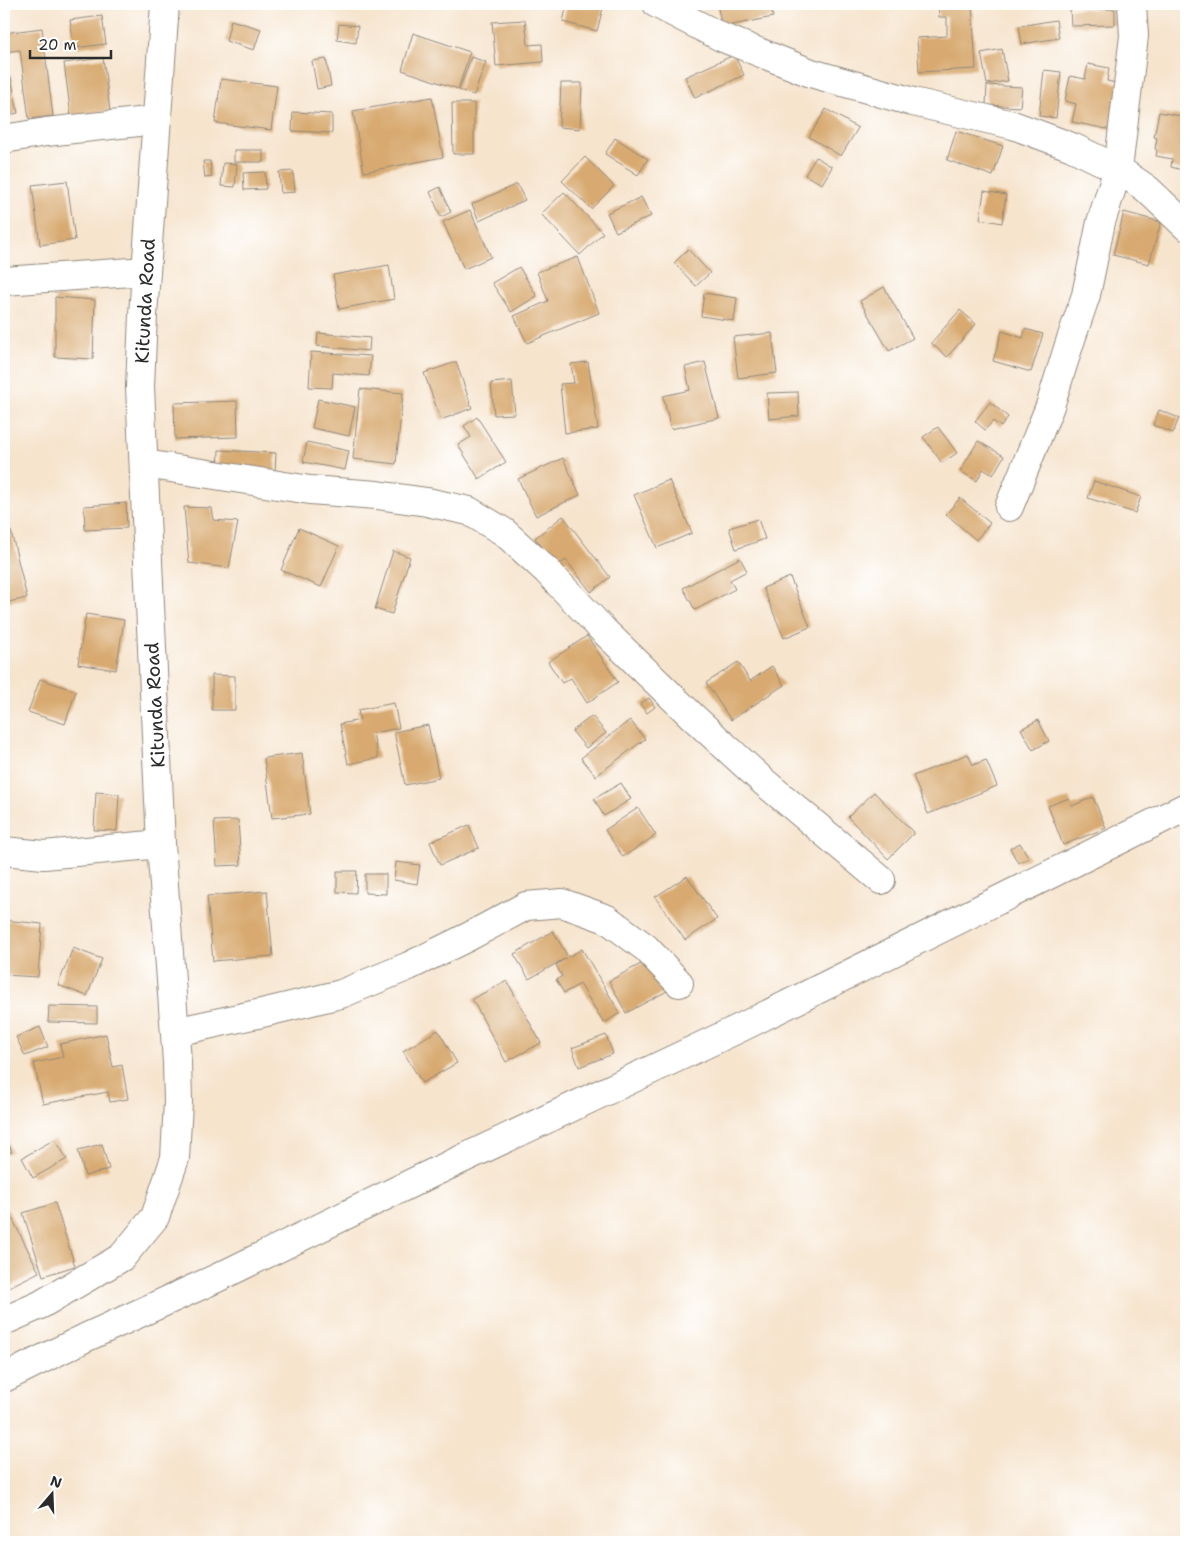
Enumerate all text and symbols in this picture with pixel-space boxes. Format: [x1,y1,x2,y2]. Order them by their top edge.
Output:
scale bar [30,28,111,60]
text: 20 m [38,35,77,55]
street label: Kitunda Road [129,238,161,364]
street label: Kitunda Road [139,642,171,768]
north arrow [28,1468,78,1518]
text: N [48,1471,64,1492]

